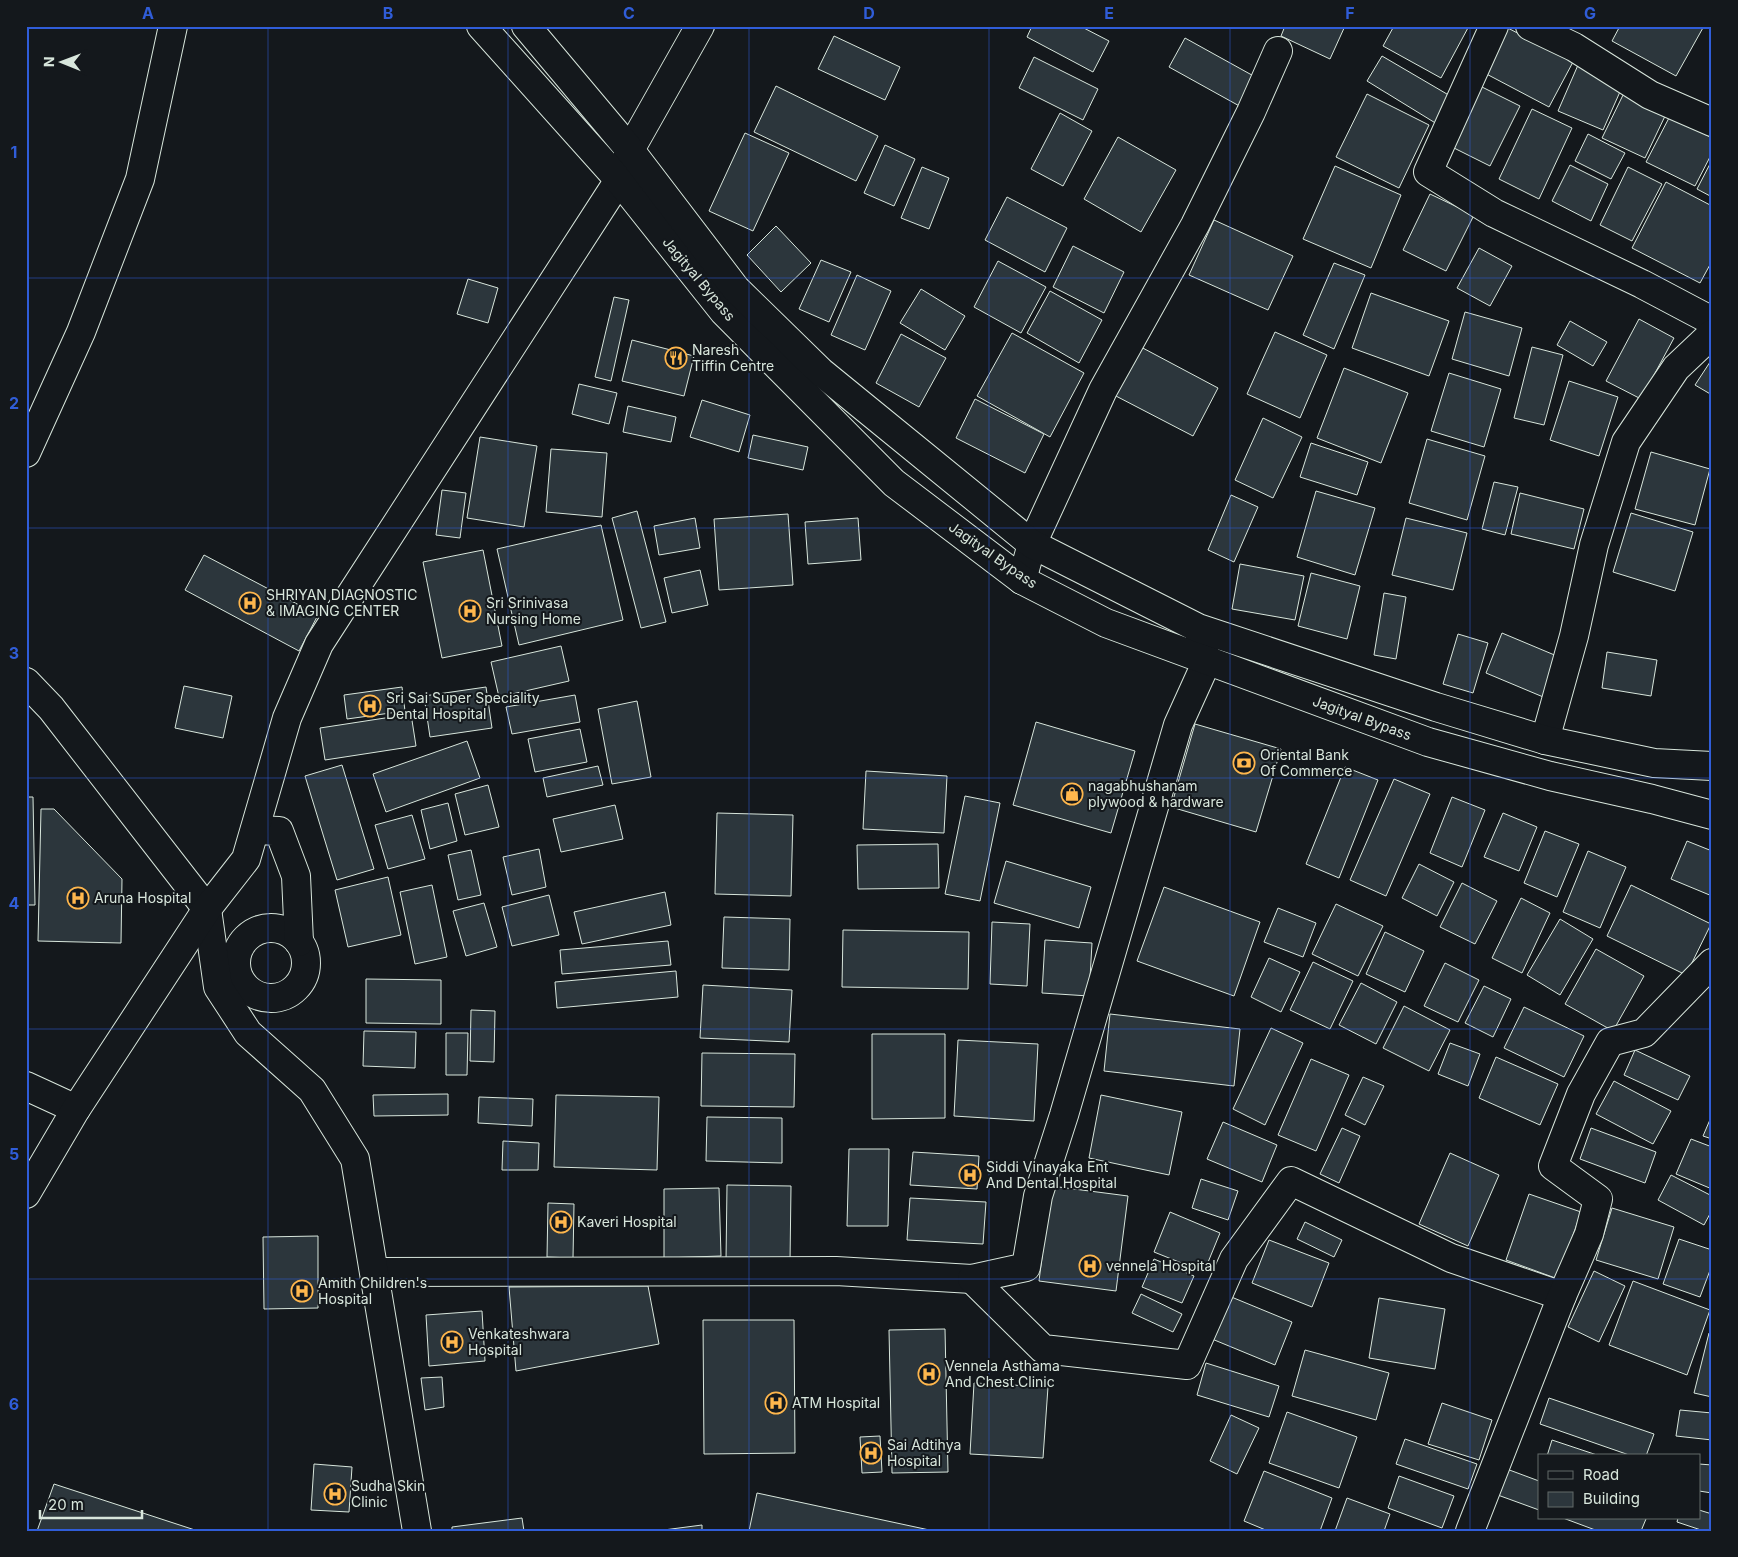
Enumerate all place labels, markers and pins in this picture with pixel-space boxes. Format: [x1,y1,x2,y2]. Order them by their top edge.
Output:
place label: Naresh Tiffin Centre [692,341,774,374]
restaurant icon: Naresh Tiffin Centre [664,346,688,370]
place label: SHRIYAN DIAGNOSTIC & IMAGING CENTER [266,586,418,619]
hospital icon: SHRIYAN DIAGNOSTIC & IMAGING CENTER [238,591,262,615]
place label: Sri Srinivasa Nursing Home [486,594,581,627]
hospital icon: Sri Srinivasa Nursing Home [458,599,482,623]
place label: Sri Sai Super Speciality Dental Hospital [386,689,540,722]
hospital icon: Sri Sai Super Speciality Dental Hospital [358,694,382,718]
place label: Oriental Bank Of Commerce [1260,746,1352,779]
bank icon: Oriental Bank Of Commerce [1232,751,1256,775]
place label: nagabhushanam plywood & hardware [1088,777,1224,810]
shop icon: nagabhushanam plywood & hardware [1060,782,1084,806]
hospital icon: Aruna Hospital [66,886,90,910]
place label: Aruna Hospital [94,889,191,906]
place label: Siddi Vinayaka Ent And Dental Hospital [986,1158,1117,1191]
hospital icon: Siddi Vinayaka Ent And Dental Hospital [958,1163,982,1187]
hospital icon: Kaveri Hospital [549,1210,573,1234]
place label: Kaveri Hospital [577,1213,677,1230]
hospital icon: vennela Hospital [1078,1254,1102,1278]
place label: vennela Hospital [1106,1257,1216,1274]
place label: Amith Children's Hospital [318,1274,427,1307]
hospital icon: Amith Children's Hospital [290,1279,314,1303]
place label: Venkateshwara Hospital [468,1325,570,1358]
hospital icon: Venkateshwara Hospital [440,1330,464,1354]
place label: Vennela Asthama And Chest Clinic [945,1357,1060,1390]
hospital icon: Vennela Asthama And Chest Clinic [917,1362,941,1386]
hospital icon: ATM Hospital [764,1391,788,1415]
place label: ATM Hospital [792,1394,880,1411]
place label: Sai Adtihya Hospital [887,1436,961,1469]
hospital icon: Sai Adtihya Hospital [859,1441,883,1465]
place label: Sudha Skin Clinic [351,1477,425,1510]
hospital icon: Sudha Skin Clinic [323,1482,347,1506]

